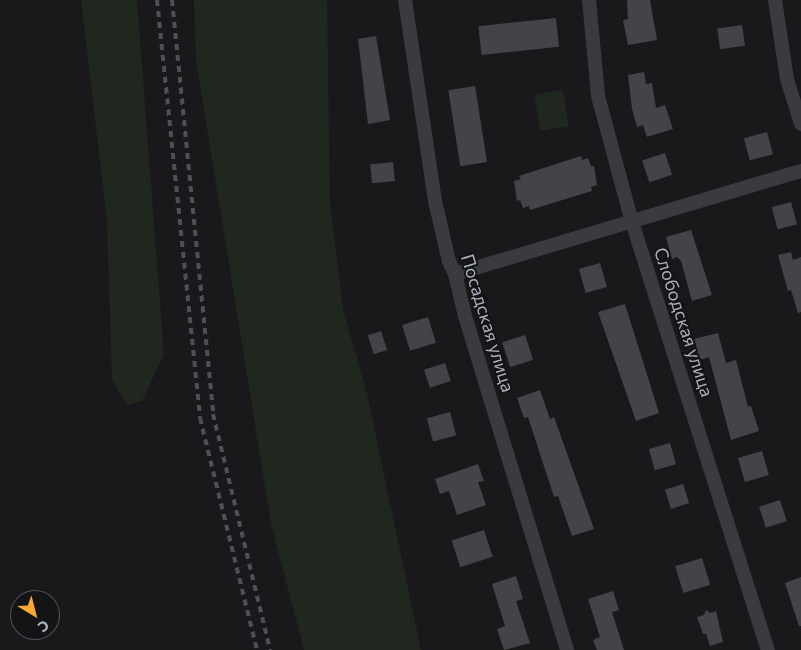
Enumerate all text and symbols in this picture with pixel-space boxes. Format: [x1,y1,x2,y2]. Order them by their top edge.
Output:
street label: Слободская улица [650,245,718,399]
street label: Посадская улица [457,251,519,395]
north arrow [10,590,60,640]
text: С [35,617,53,636]

